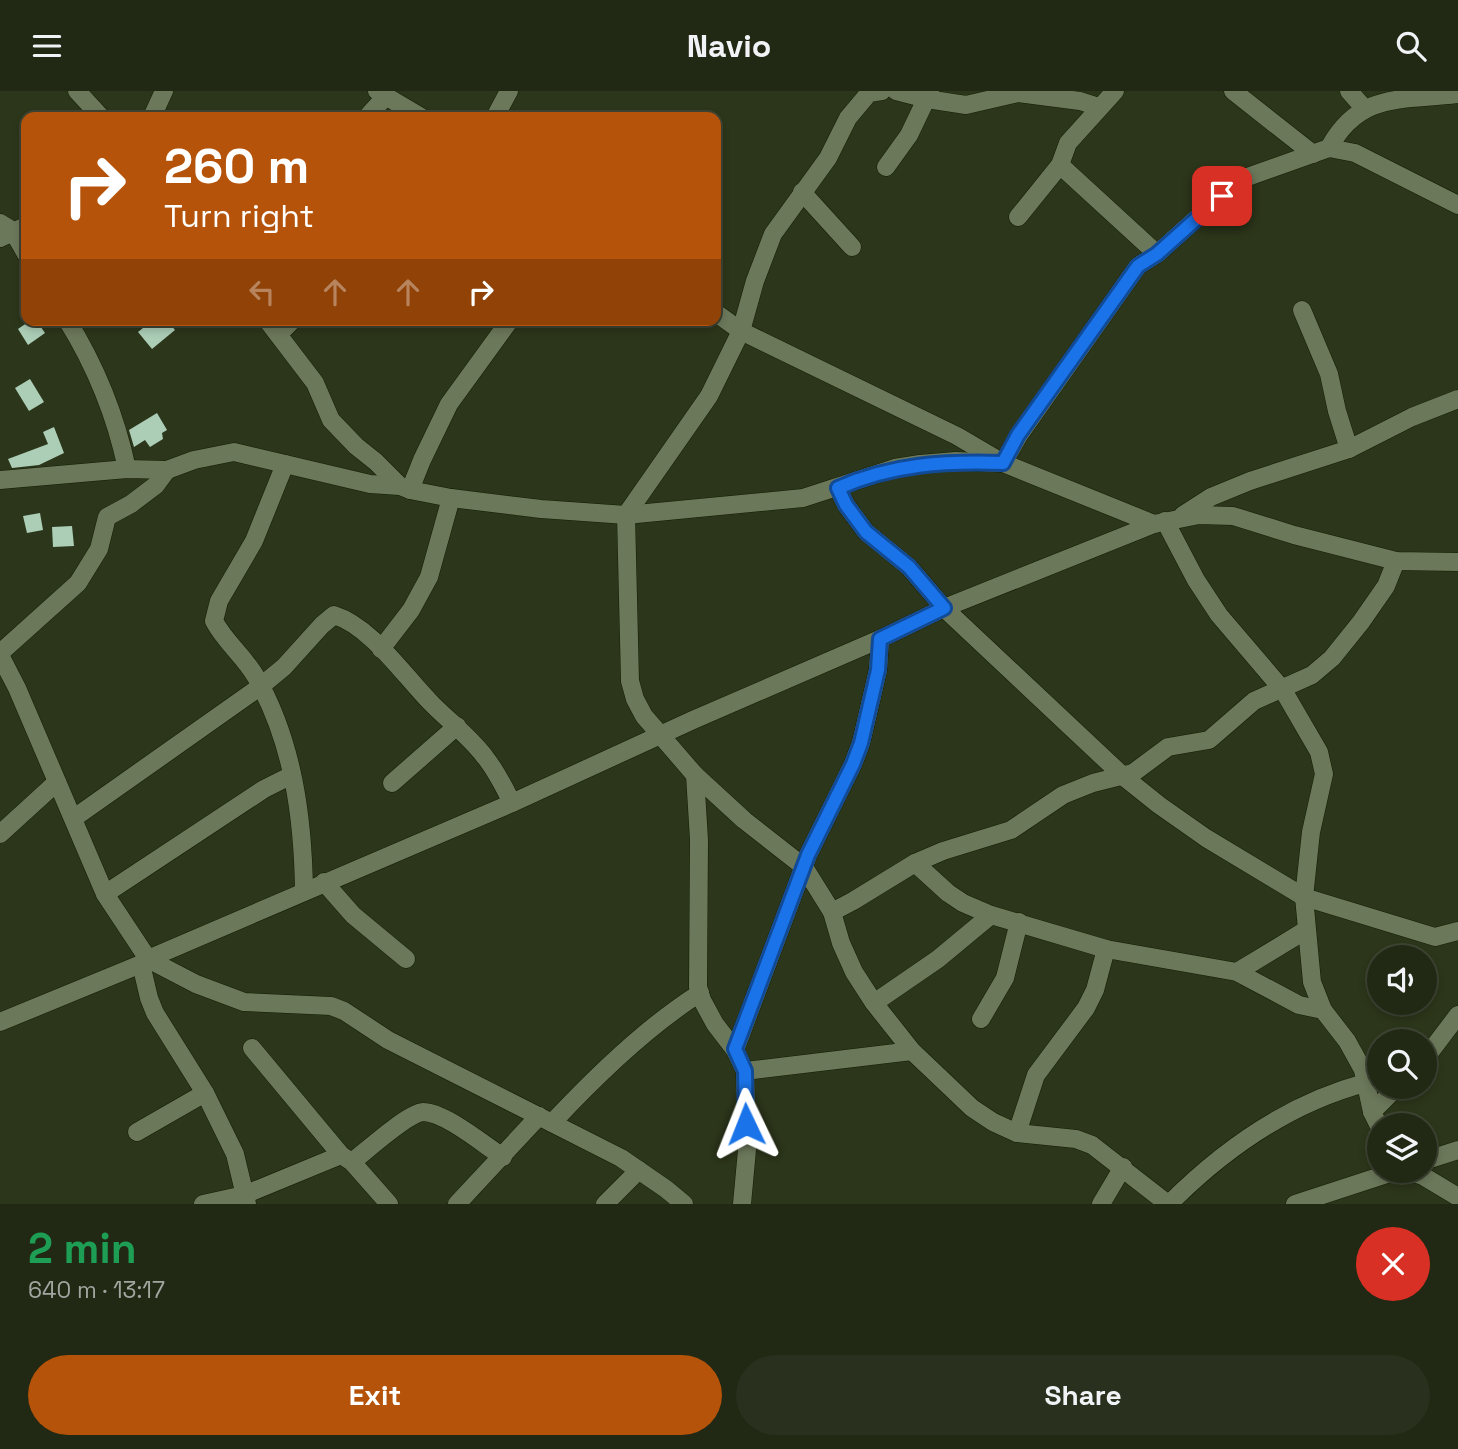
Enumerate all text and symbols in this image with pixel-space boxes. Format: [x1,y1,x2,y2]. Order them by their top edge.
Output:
text: Navio [687,26,771,66]
icon: menu [28,27,66,65]
icon: search [1392,27,1430,65]
text: 260 m [164,135,309,197]
icon: right [49,140,140,231]
pin [1192,166,1252,226]
icon: arrive [1203,177,1241,215]
text: Turn right [164,196,314,236]
icon: left [243,273,281,311]
icon: ahead [316,273,354,311]
icon: ahead [389,273,427,311]
icon: right [462,273,500,311]
map controls [1367,945,1437,1183]
button: sound [1367,945,1437,1015]
button: search [1367,1029,1437,1099]
position arrow [709,1087,783,1161]
button: layers [1367,1113,1437,1183]
text: 2 min [28,1222,137,1275]
button: close [1356,1227,1430,1301]
text: 640 m · 13:17 [28,1275,165,1305]
button: Exit [28,1355,722,1435]
button: Share [736,1355,1430,1435]

